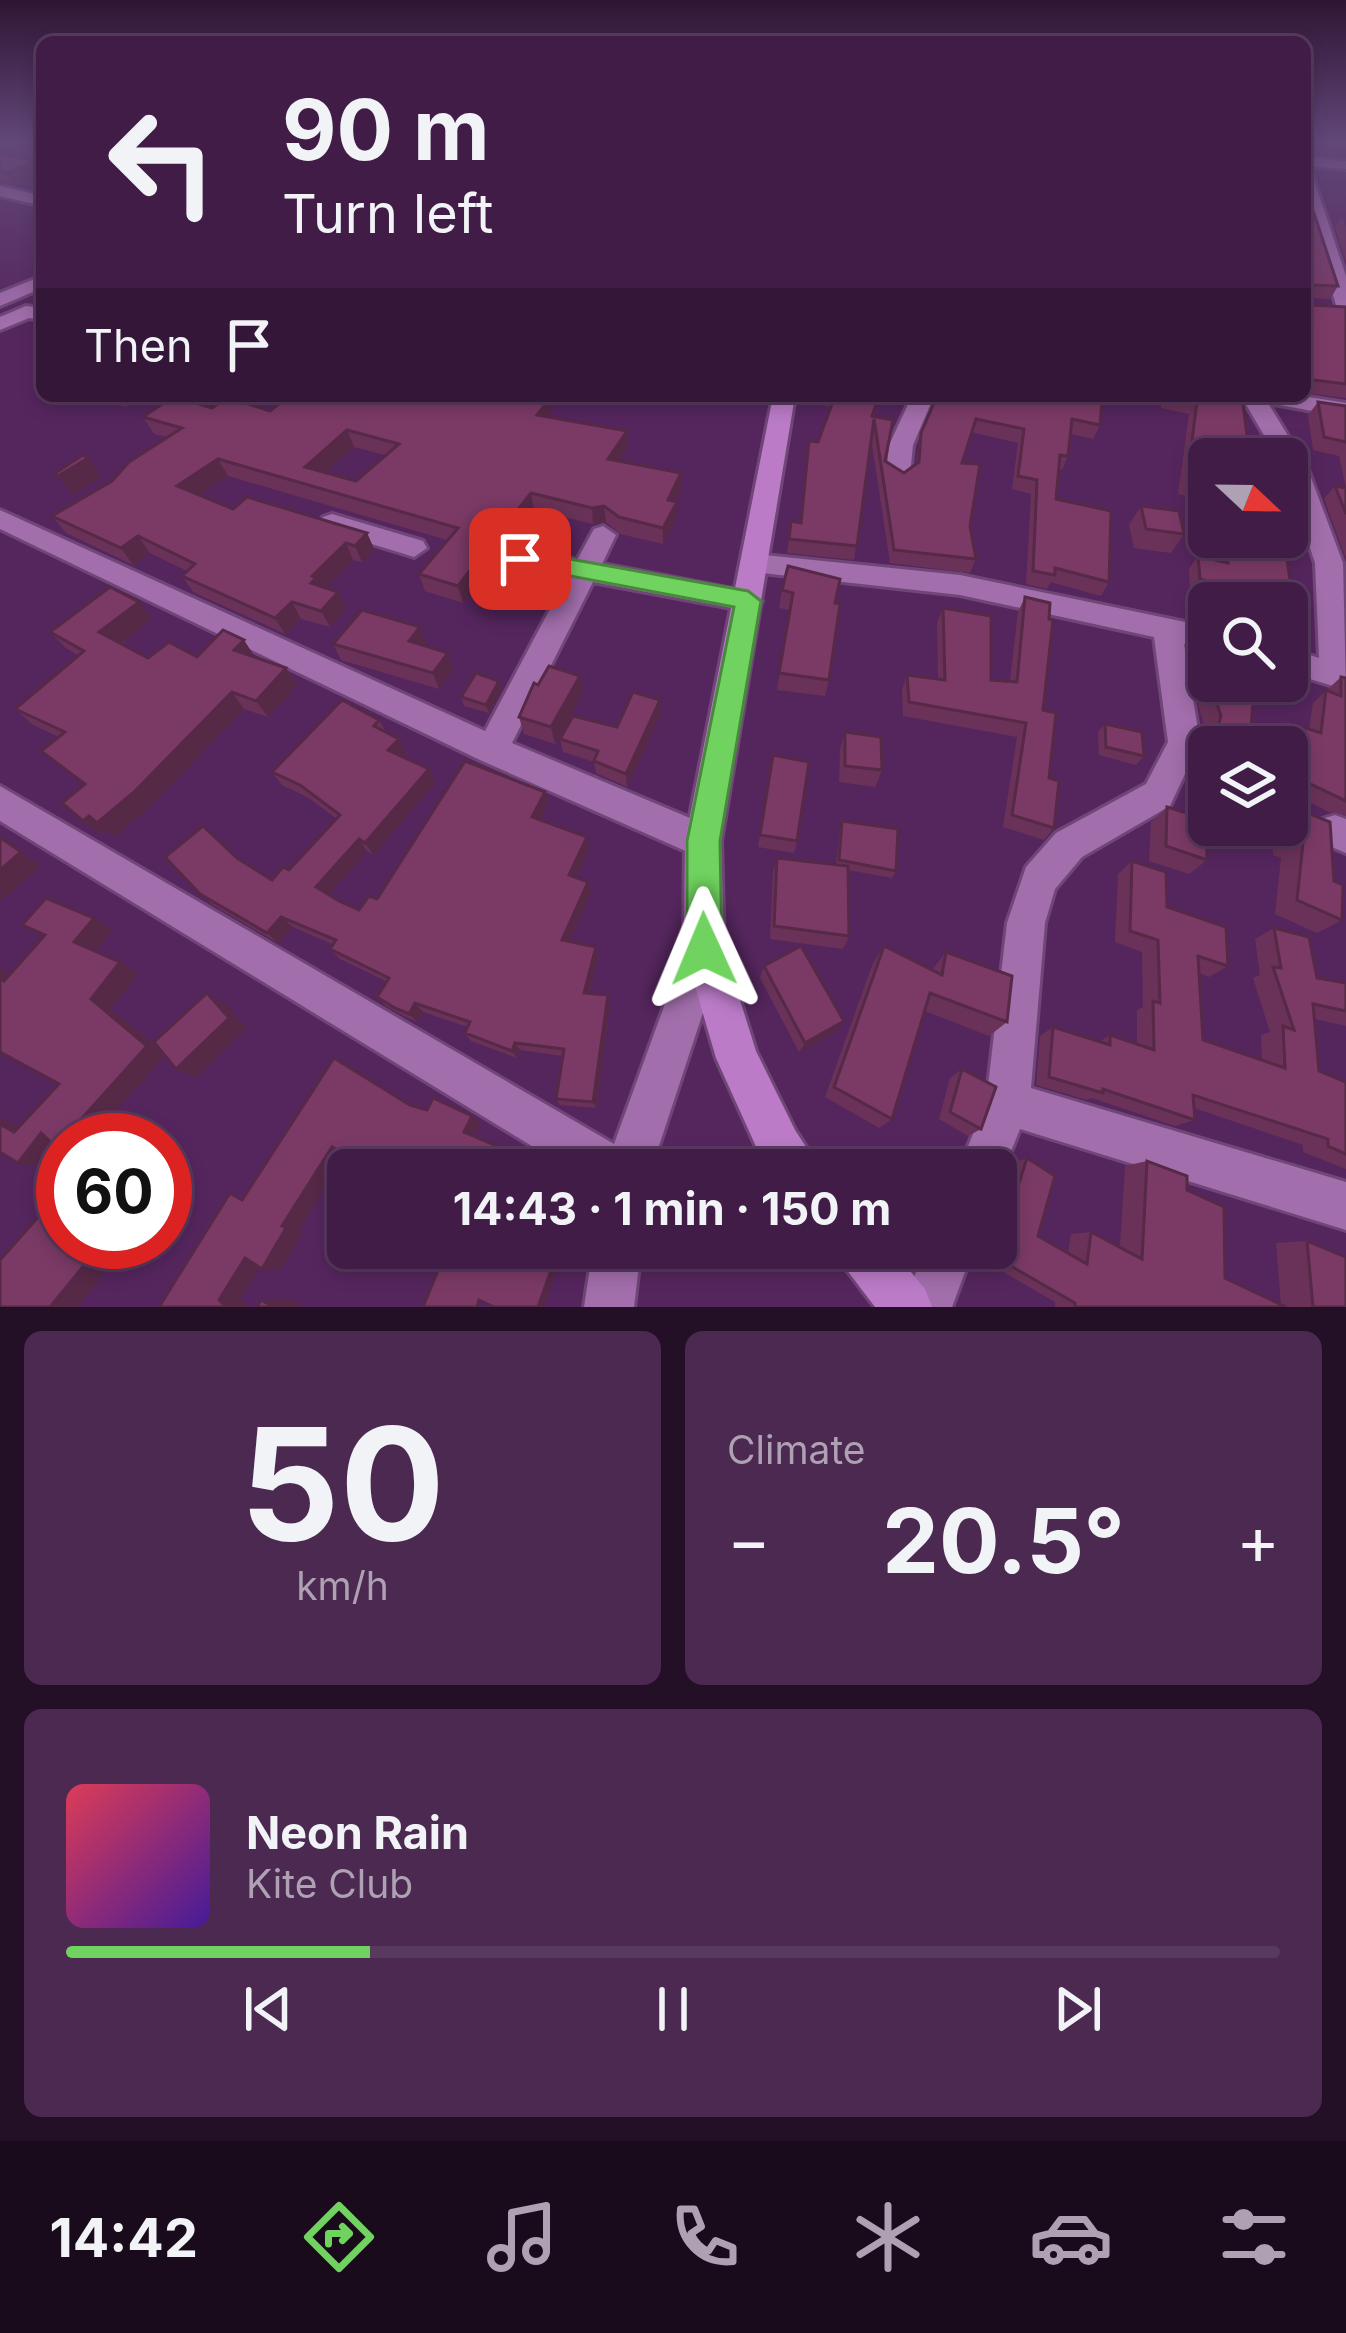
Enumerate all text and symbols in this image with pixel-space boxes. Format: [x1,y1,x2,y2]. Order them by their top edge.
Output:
text: 90 m [282,79,490,180]
icon: left [84,84,240,240]
text: Turn left [282,181,493,246]
icon: arrive [216,312,282,378]
text: Then [84,318,192,373]
north arrow [1188,438,1308,558]
map controls [1188,438,1308,846]
pin [469,508,571,610]
icon: arrive [487,526,553,592]
button: search [1188,582,1308,702]
button: layers [1188,726,1308,846]
position arrow [641,886,767,1012]
speed limit sign: 60 [36,1113,192,1269]
text: 14:43 · 1 min · 150 m [453,1181,891,1236]
text: 50 [240,1389,445,1578]
text: Climate [727,1426,866,1473]
text: 20.5° [882,1486,1125,1595]
text: − [727,1500,771,1580]
text: + [1236,1500,1280,1580]
text: km/h [296,1562,389,1609]
text: Neon Rain [246,1805,469,1860]
text: Kite Club [246,1860,413,1907]
icon: previous [235,1976,301,2042]
icon: pause [640,1976,706,2042]
icon: next [1045,1976,1111,2042]
icon: directions [297,2195,381,2279]
icon: music [480,2195,564,2279]
icon: phone [663,2195,747,2279]
icon: climate [846,2195,930,2279]
icon: car [1029,2195,1113,2279]
icon: filters [1212,2195,1296,2279]
text: 14:42 [50,2205,198,2270]

